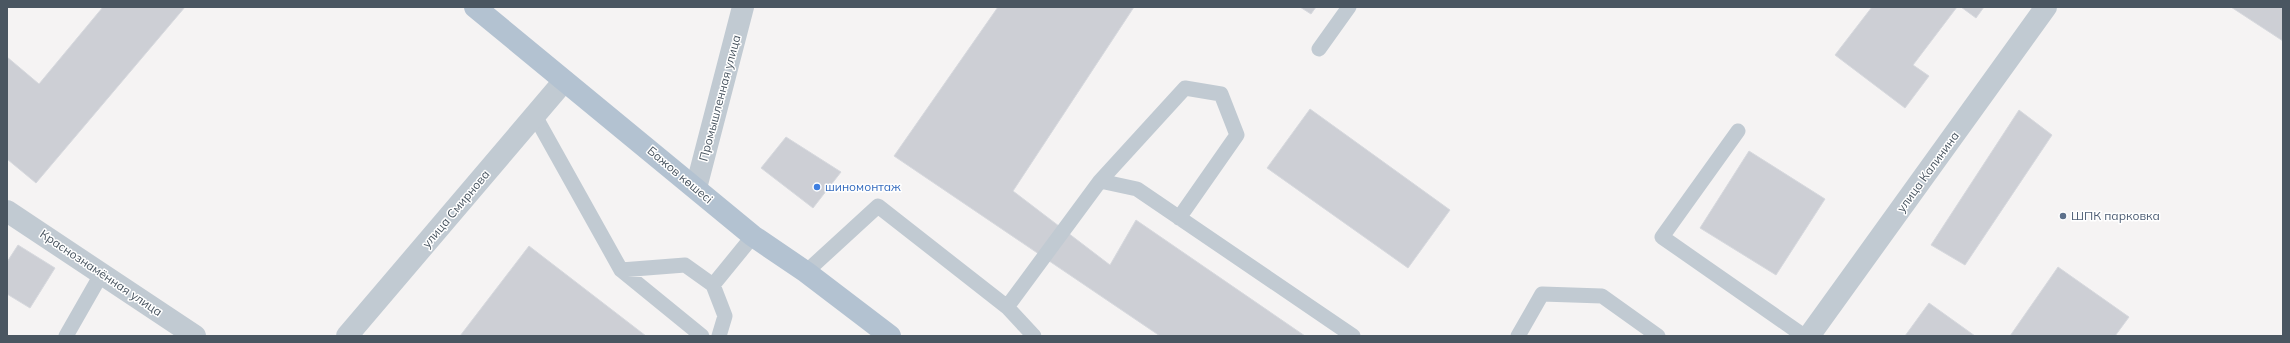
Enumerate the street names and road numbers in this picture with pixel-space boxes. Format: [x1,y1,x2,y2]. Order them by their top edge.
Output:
street label: Промышленная улица [695,33,744,163]
street label: улица Калинина [1893,128,1962,215]
street label: Бажов көшесі [645,143,716,206]
street label: улица Смирнова [419,167,493,251]
street label: Краснознамённая улица [37,226,165,319]

